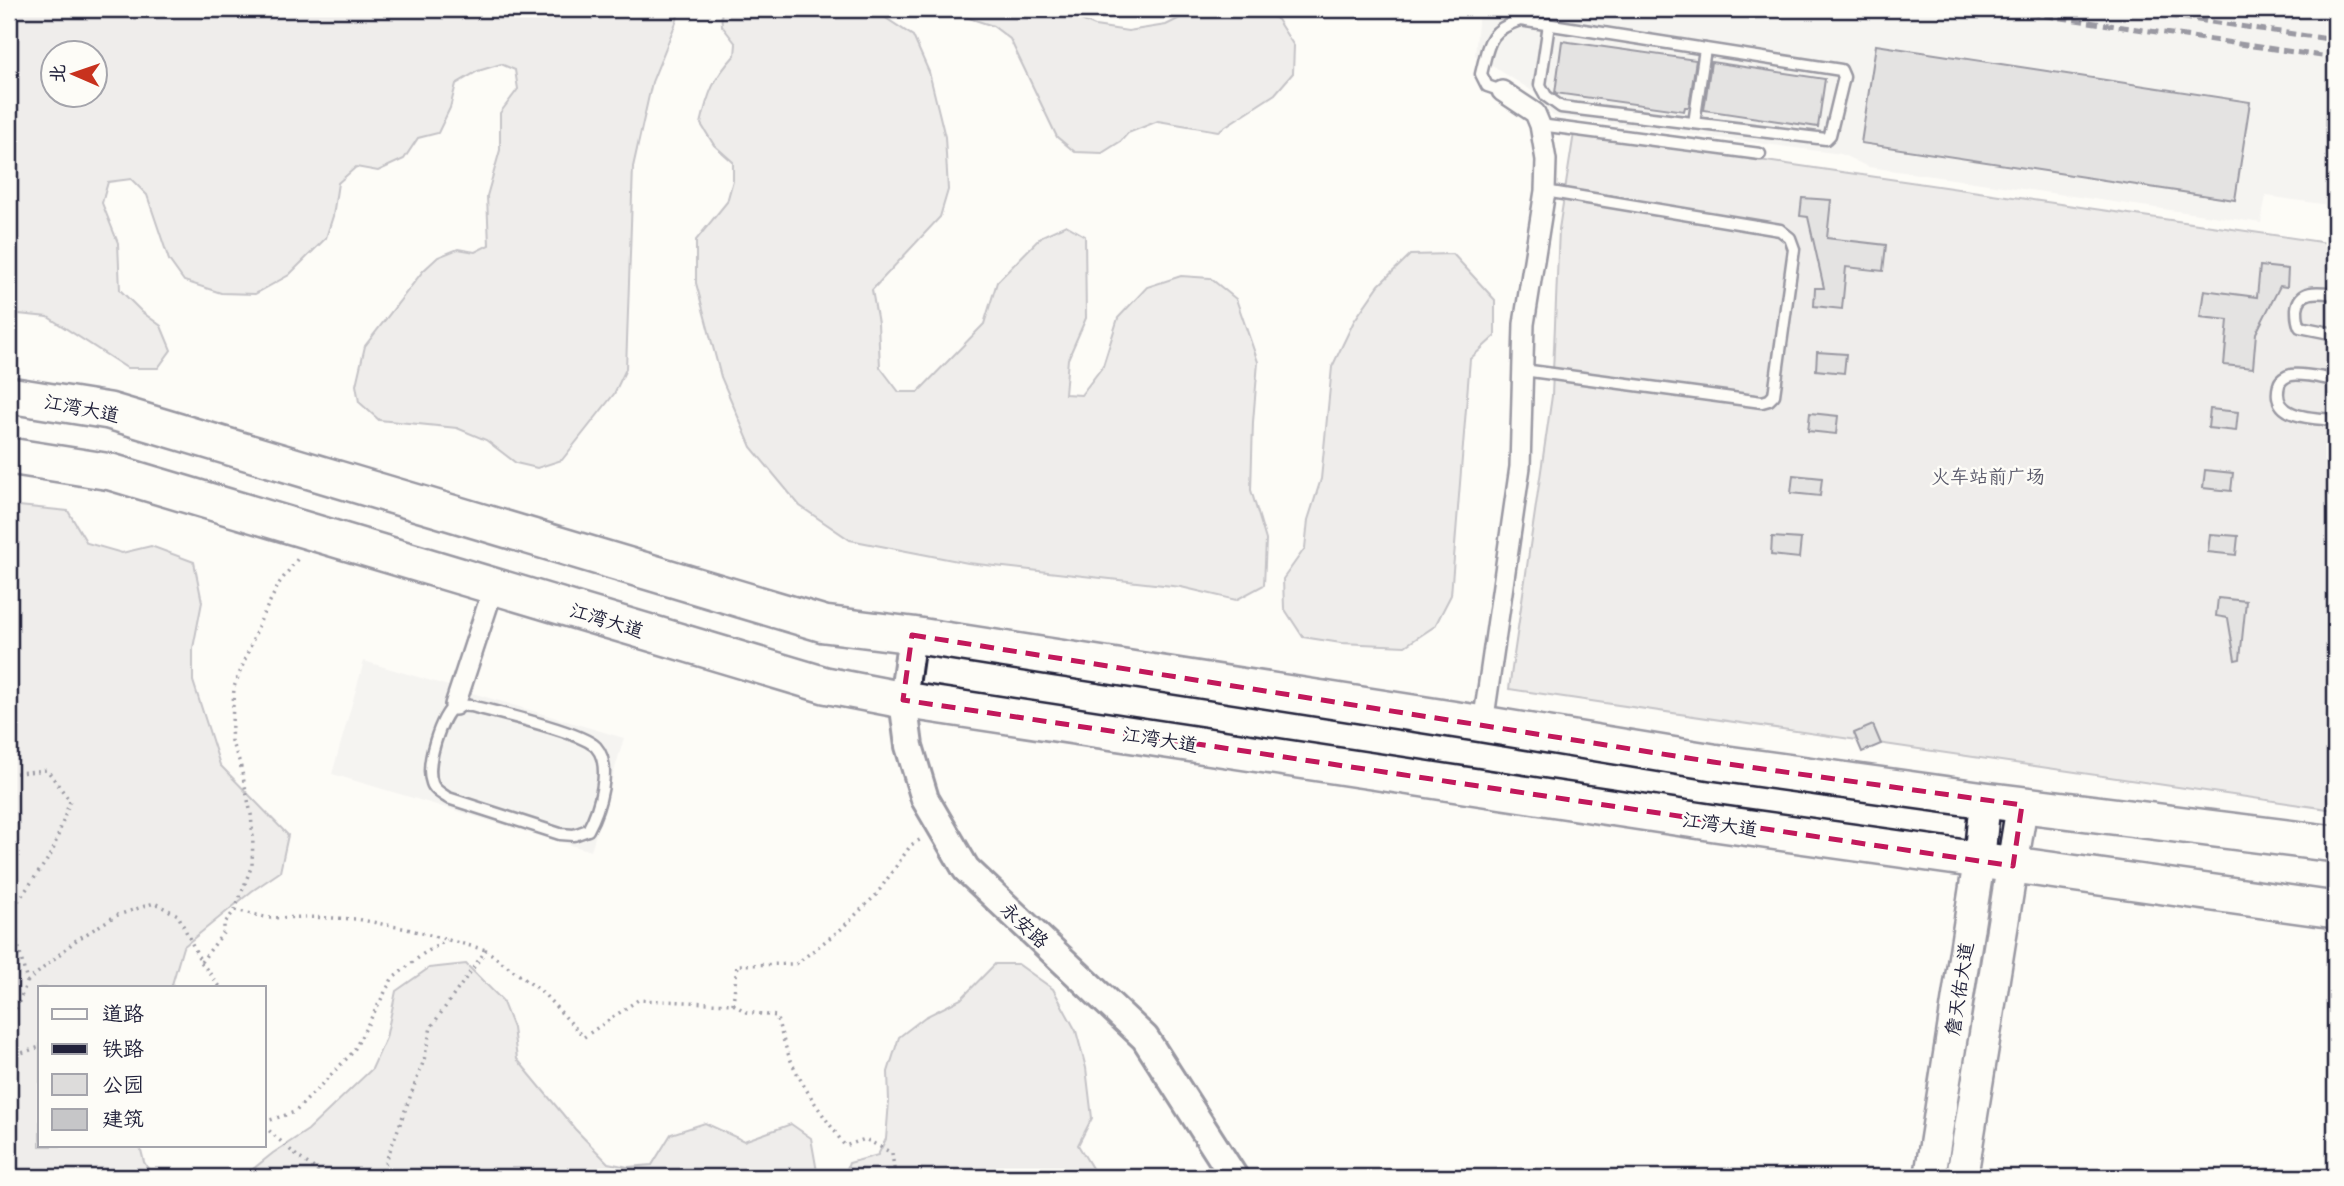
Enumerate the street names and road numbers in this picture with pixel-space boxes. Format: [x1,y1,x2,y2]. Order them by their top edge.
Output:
street label: 江湾大道 [42,392,121,430]
street label: 江湾大道 [566,600,646,645]
street label: 江湾大道 [1120,724,1199,760]
street label: 江湾大道 [1680,810,1759,844]
street label: 永安路 [994,899,1052,955]
street label: 詹天佑大道 [1942,941,1981,1038]

